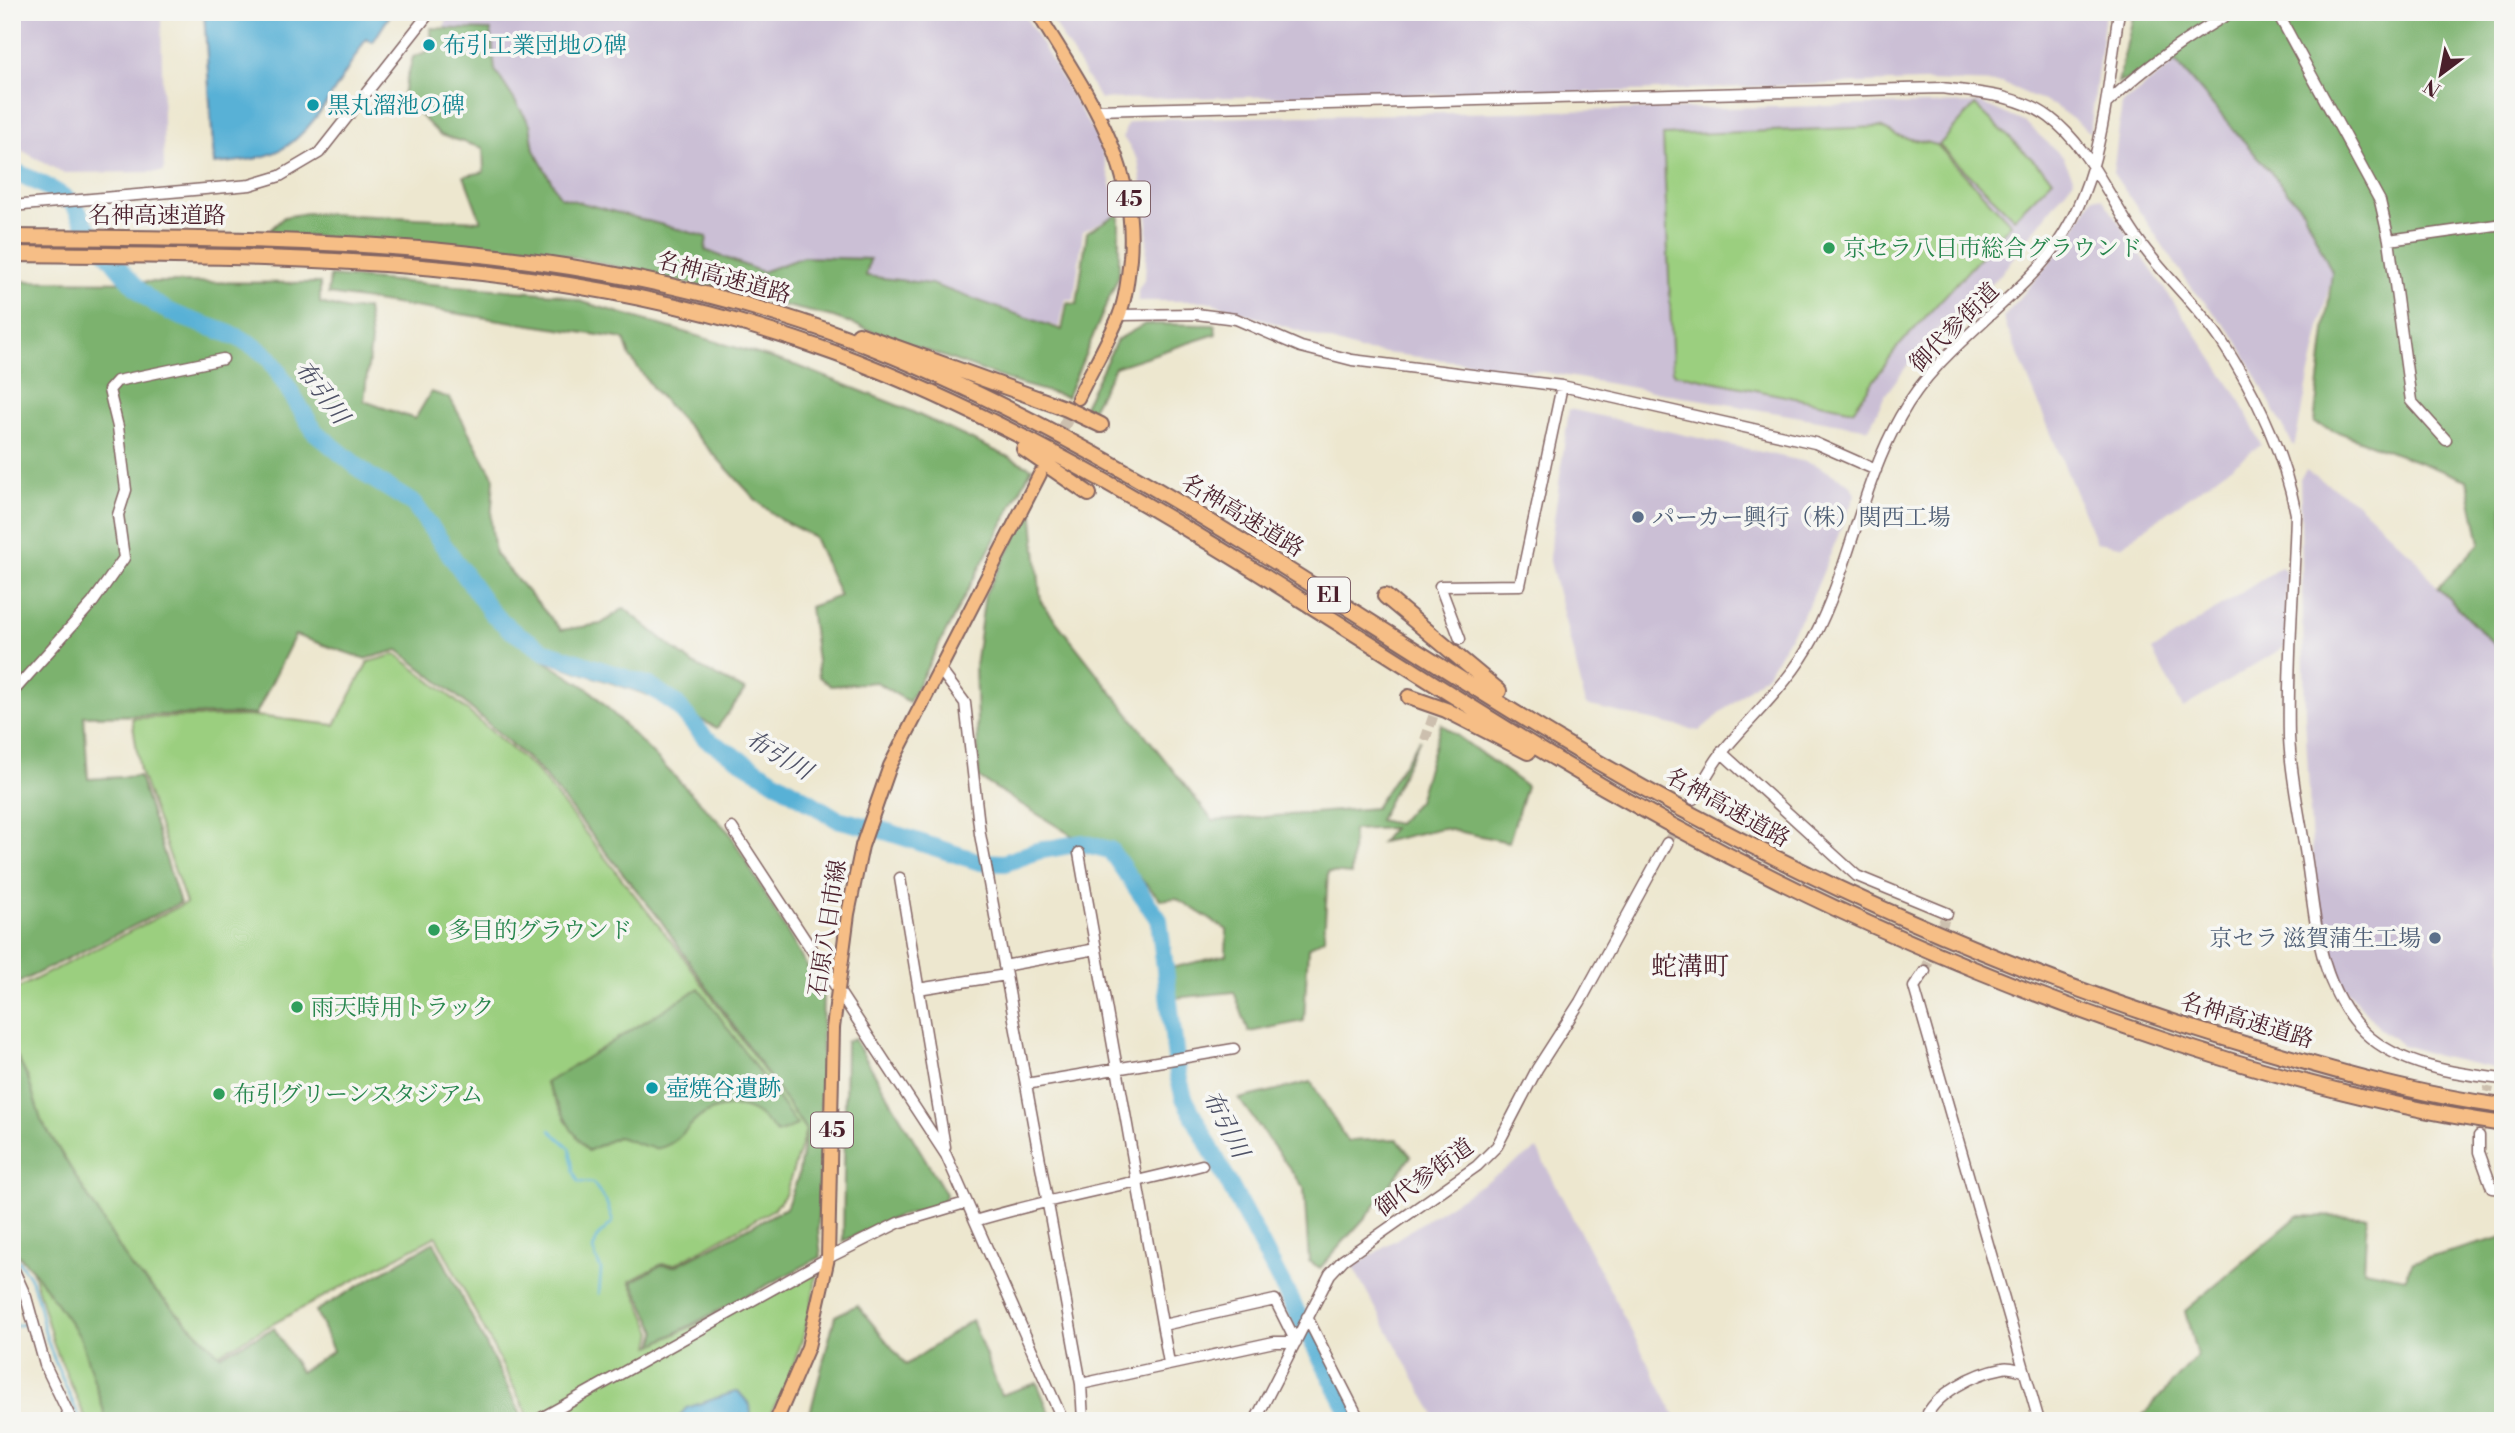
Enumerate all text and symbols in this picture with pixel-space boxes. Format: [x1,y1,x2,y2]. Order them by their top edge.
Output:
place label: 布引工業団地の碑 [443,32,627,60]
marker: 布引工業団地の碑 [421,37,437,53]
north arrow [2406,38,2476,108]
text: N [2420,73,2445,102]
place label: 黒丸溜池の碑 [327,92,465,120]
marker: 黒丸溜池の碑 [305,97,321,113]
road number: 45 [1108,182,1150,216]
street label: 名神高速道路 [88,202,226,230]
place label: 京セラ八日市総合グラウンド [1843,235,2142,263]
marker: 京セラ八日市総合グラウンド [1821,240,1837,256]
street label: 名神高速道路 [653,247,794,309]
street label: 御代参街道 [1904,277,2005,378]
water label: 布引川 [288,355,357,433]
street label: 名神高速道路 [1176,468,1309,563]
place label: パーカー興行（株）関西工場 [1652,504,1951,532]
marker: パーカー興行（株）関西工場 [1630,509,1646,525]
road number: E1 [1308,578,1350,612]
water label: 布引川 [740,724,820,789]
street label: 名神高速道路 [1660,762,1795,854]
street label: 石原八日市線 [803,858,853,998]
place label: 多目的グラウンド [448,917,632,945]
marker: 多目的グラウンド [426,922,442,938]
place label: 京セラ 滋賀蒲生工場 [2209,925,2421,953]
marker: 京セラ 滋賀蒲生工場 [2427,930,2443,946]
district label: 蛇溝町 [1651,951,1729,983]
street label: 名神高速道路 [2177,987,2317,1055]
place label: 雨天時用トラック [311,994,495,1022]
marker: 雨天時用トラック [289,999,305,1015]
place label: 壺焼谷遺跡 [666,1075,781,1103]
marker: 壺焼谷遺跡 [644,1080,660,1096]
place label: 布引グリーンスタジアム [233,1081,483,1109]
marker: 布引グリーンスタジアム [211,1086,227,1102]
water label: 布引川 [1195,1086,1256,1166]
road number: 45 [811,1112,853,1148]
street label: 御代参街道 [1370,1133,1479,1223]

